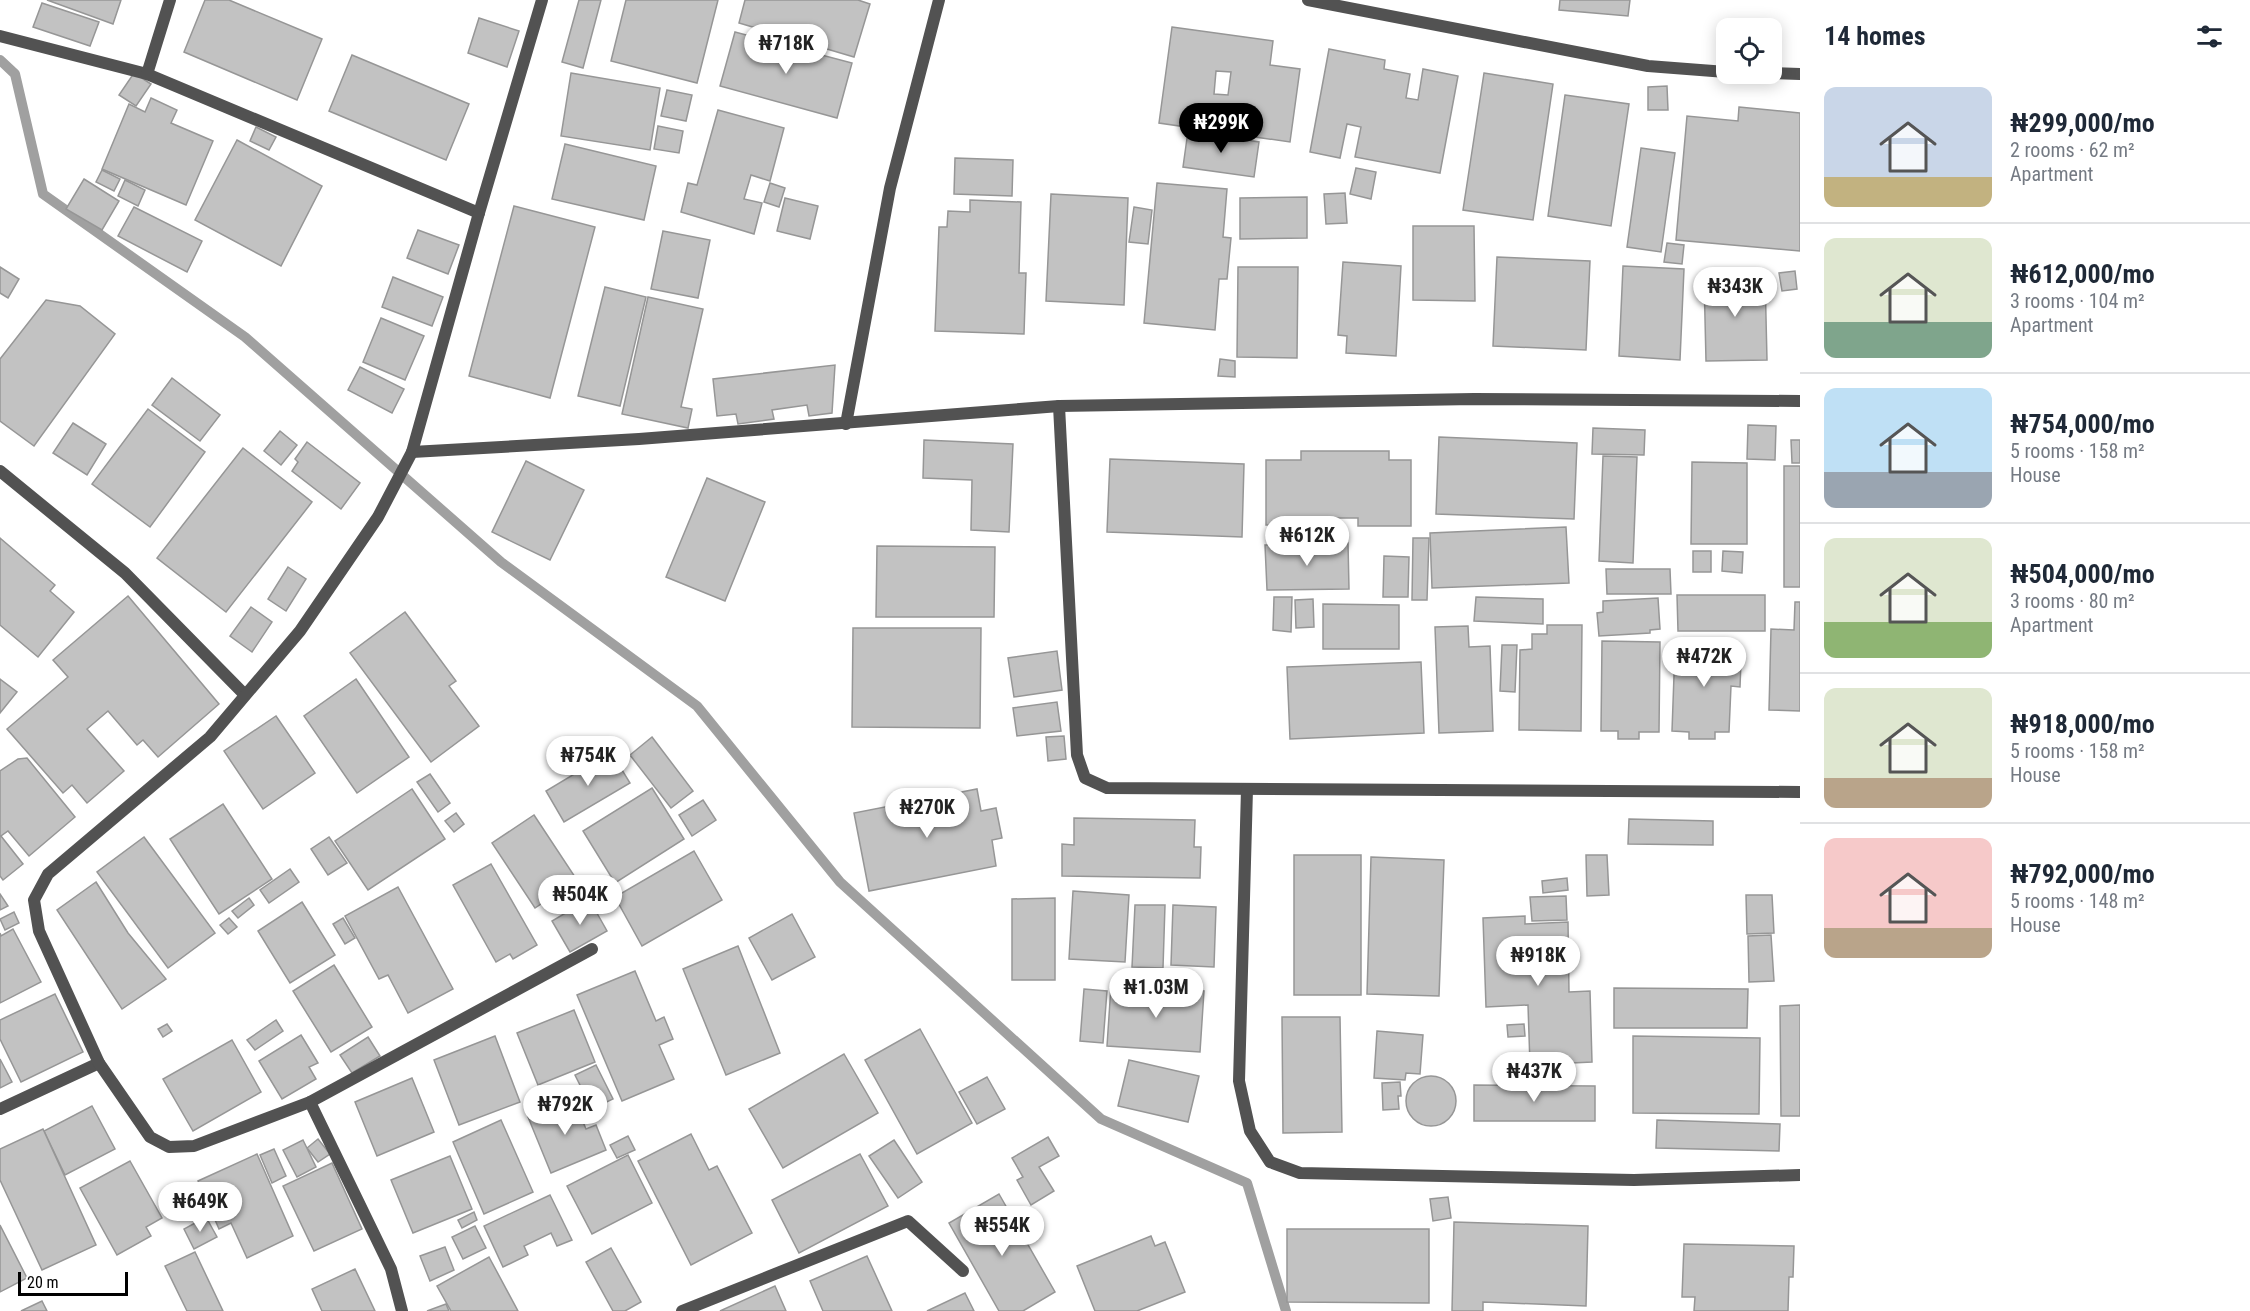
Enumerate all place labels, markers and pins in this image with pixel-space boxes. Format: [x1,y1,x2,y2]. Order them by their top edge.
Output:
pin: ₦718K [744,24,828,75]
pin: ₦299K [1179,103,1263,154]
pin: ₦343K [1693,267,1777,318]
pin: ₦612K [1265,516,1349,567]
pin: ₦472K [1662,637,1746,688]
pin: ₦754K [546,736,630,787]
pin: ₦270K [885,788,969,839]
pin: ₦504K [538,875,622,926]
pin: ₦918K [1496,936,1580,987]
pin: ₦1.03M [1107,968,1205,1019]
pin: ₦437K [1492,1052,1576,1103]
pin: ₦792K [523,1085,607,1136]
pin: ₦649K [158,1182,242,1233]
pin: ₦554K [960,1206,1044,1257]

